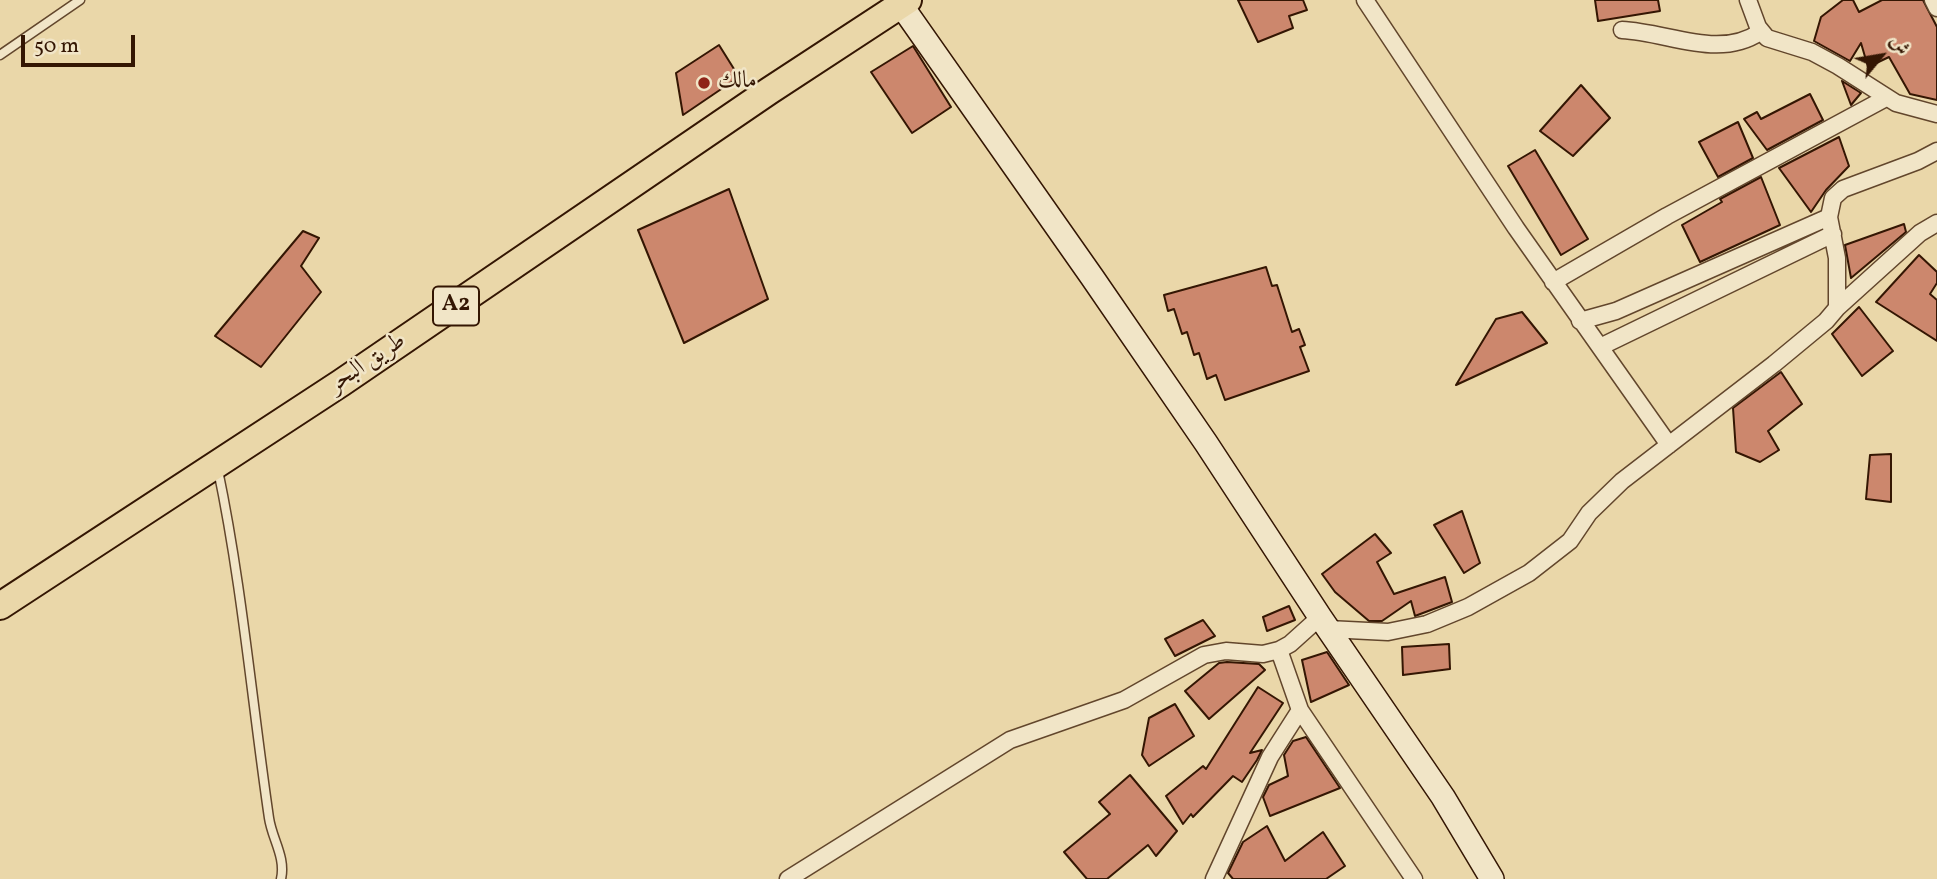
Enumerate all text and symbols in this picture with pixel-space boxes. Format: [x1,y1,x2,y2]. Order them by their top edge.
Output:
scale bar [24,21,138,65]
north arrow [1846,21,1916,91]
text: ش [1883,31,1915,60]
text: 50 m [34,32,79,61]
place label: مالك [718,69,757,97]
marker: مالك [696,75,712,91]
road number: A2 [433,286,479,326]
street label: طريق البحر [324,328,412,400]

